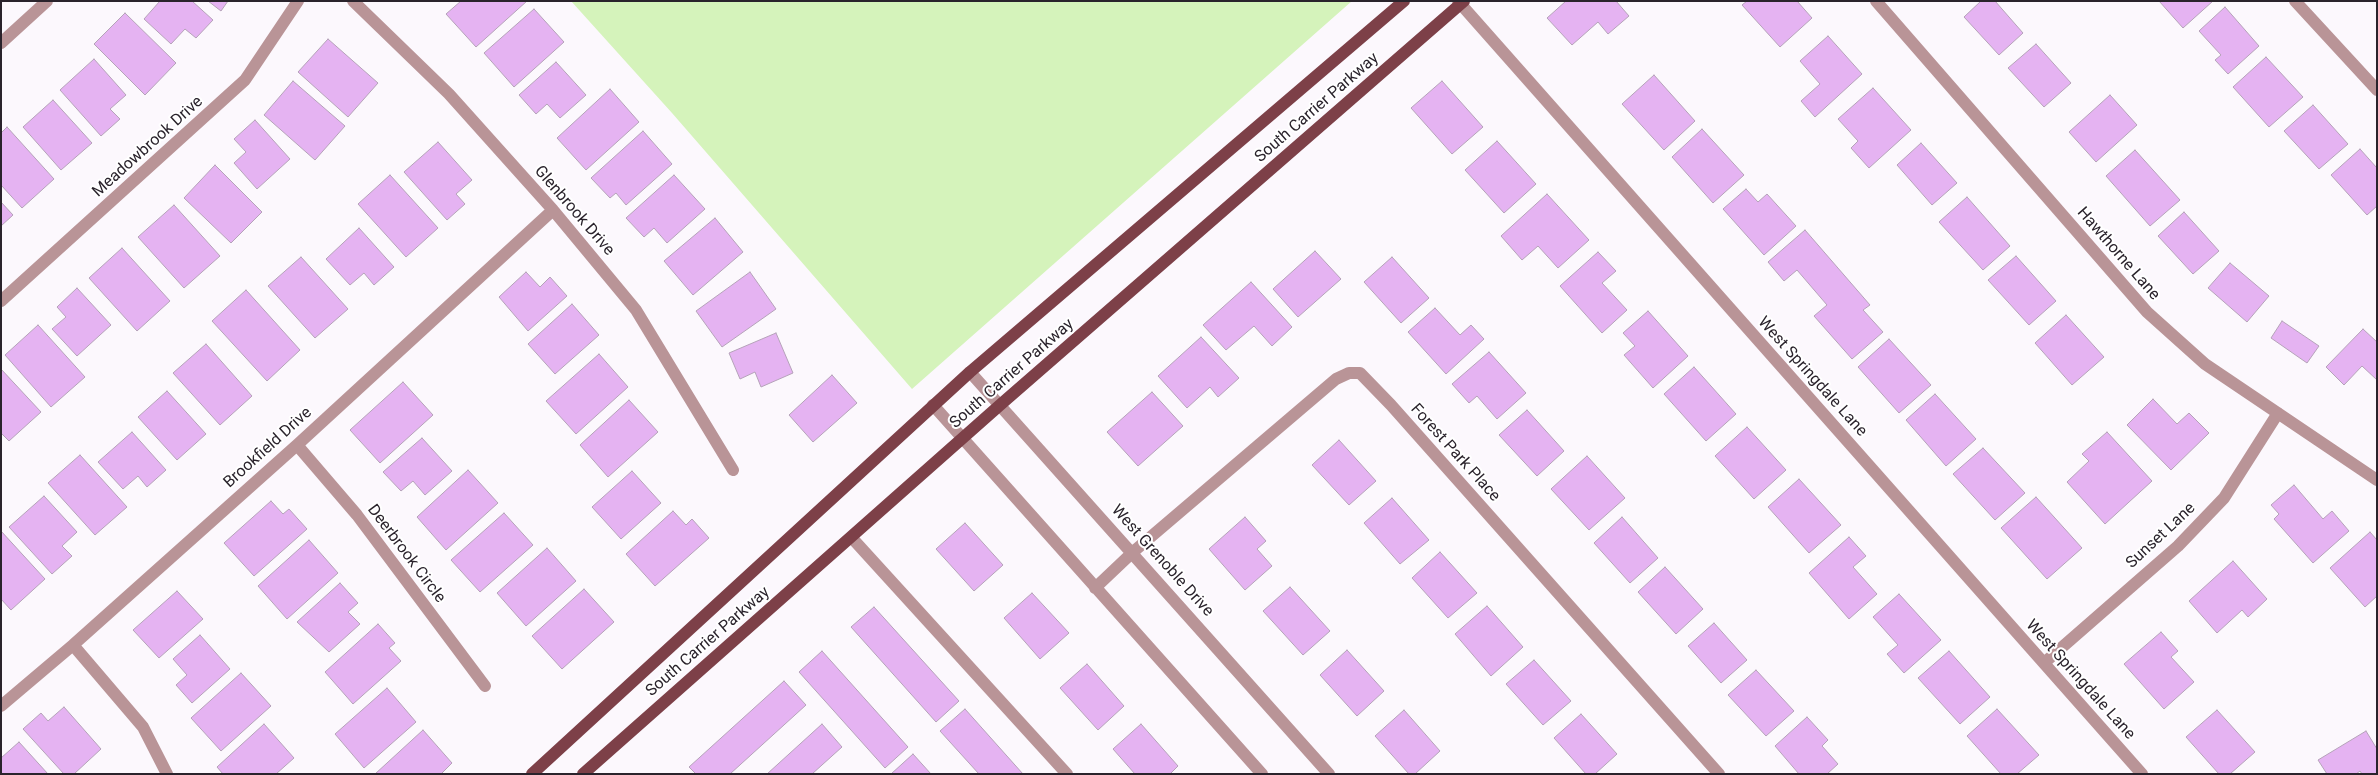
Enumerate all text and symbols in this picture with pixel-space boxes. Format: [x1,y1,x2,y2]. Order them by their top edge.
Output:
street label: South Carrier Parkway [1251,49,1383,167]
street label: Meadowbrook Drive [89,92,207,202]
street label: Glenbrook Drive [530,162,618,260]
street label: Hawthorne Lane [2072,204,2164,304]
street label: West Springdale Lane [1753,313,1871,441]
street label: South Carrier Parkway [946,315,1078,433]
street label: Forest Park Place [1406,400,1504,506]
street label: Brookfield Drive [220,403,316,493]
street label: Sunset Lane [2122,499,2200,573]
street label: Deerbrook Circle [363,501,449,607]
street label: West Grenoble Drive [1107,501,1217,621]
street label: South Carrier Parkway [642,583,774,701]
street label: West Springdale Lane [2021,616,2139,744]

